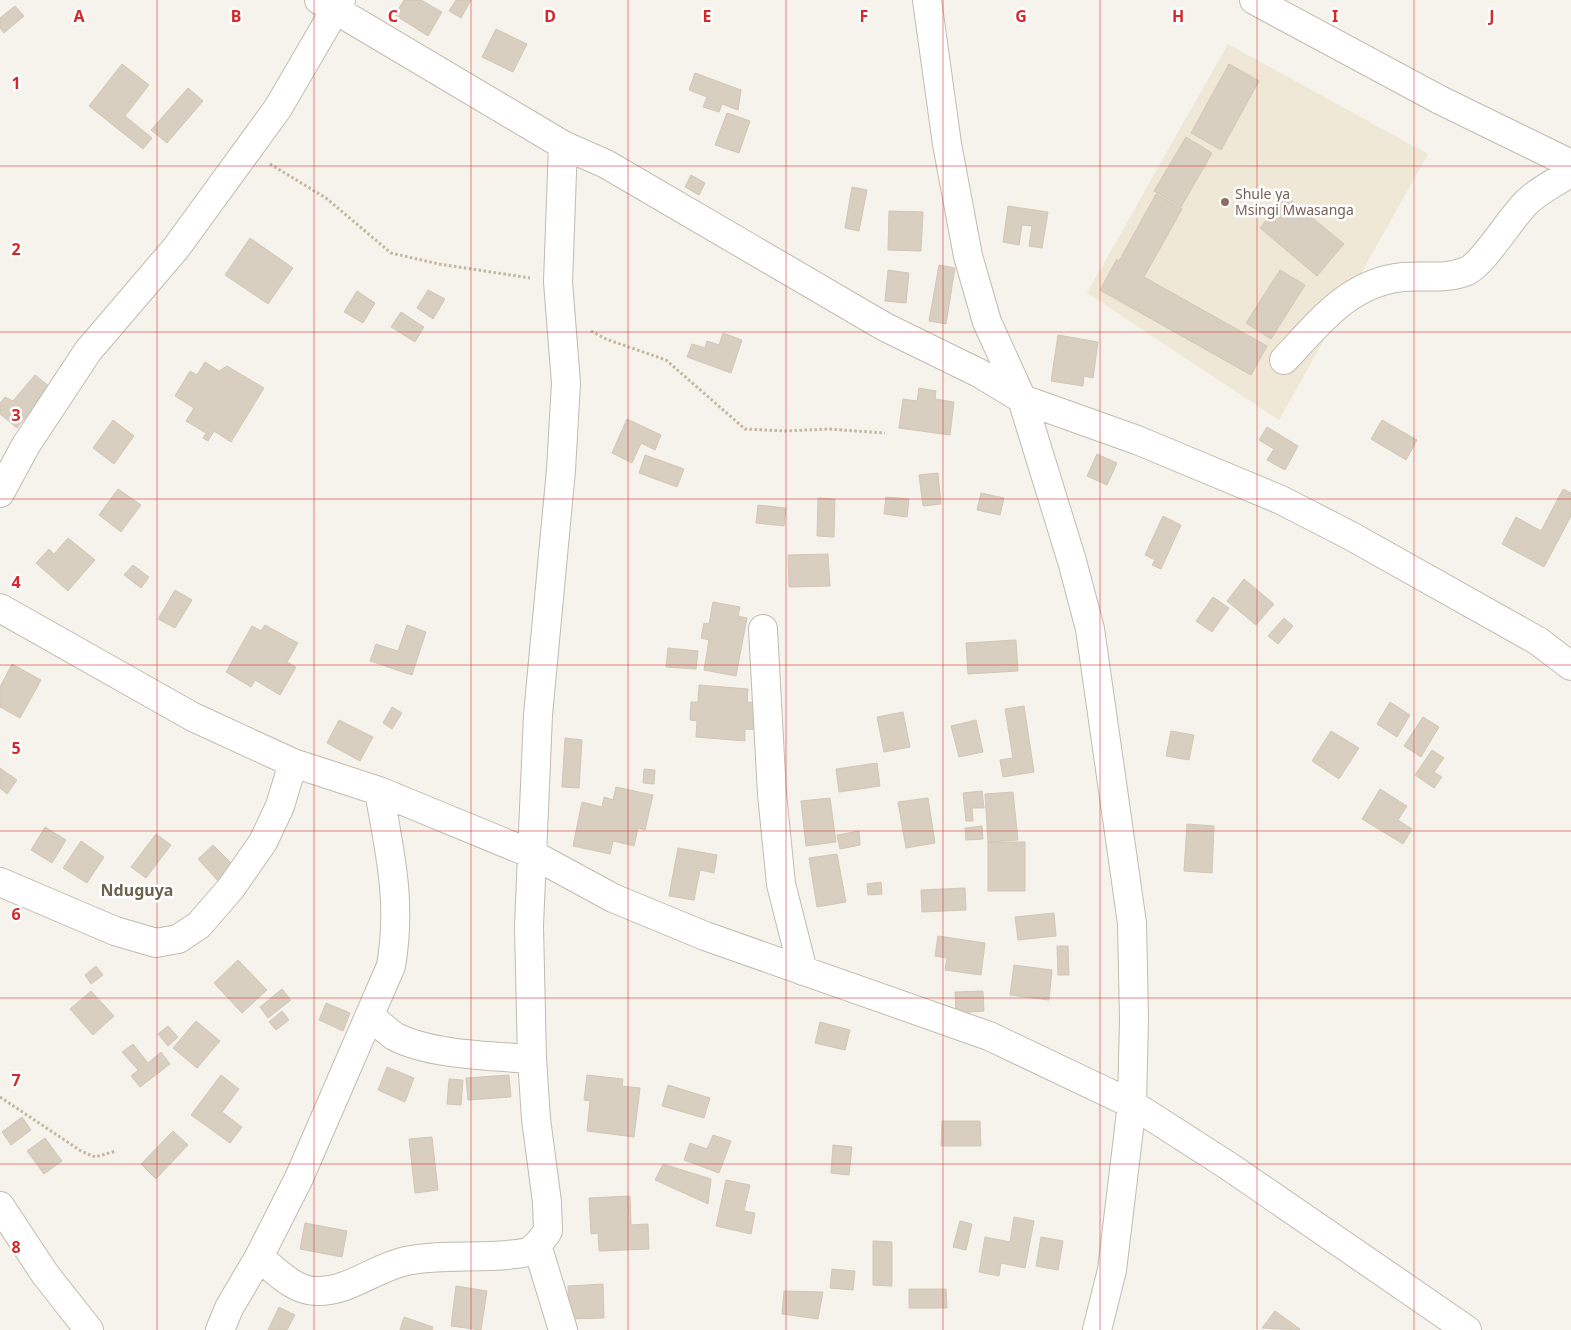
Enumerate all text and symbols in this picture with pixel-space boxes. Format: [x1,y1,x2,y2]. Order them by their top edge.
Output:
text: A [73,5,85,27]
text: B [231,5,241,27]
text: C [388,5,398,27]
text: D [544,5,556,27]
text: E [703,5,712,27]
text: F [860,5,868,27]
text: G [1015,5,1027,27]
text: H [1172,5,1184,27]
text: I [1332,5,1338,27]
text: J [1487,5,1495,27]
text: 1 [11,72,21,94]
place label: Shule ya Msingi Mwasanga [1235,184,1354,219]
marker: Shule ya Msingi Mwasanga [1219,196,1231,208]
text: 2 [11,238,21,260]
text: 3 [11,404,21,426]
text: 4 [11,571,21,593]
text: 5 [11,737,21,759]
district label: Nduguya [101,879,173,901]
text: 6 [11,903,21,925]
text: 7 [11,1069,21,1091]
text: 8 [11,1236,21,1258]

